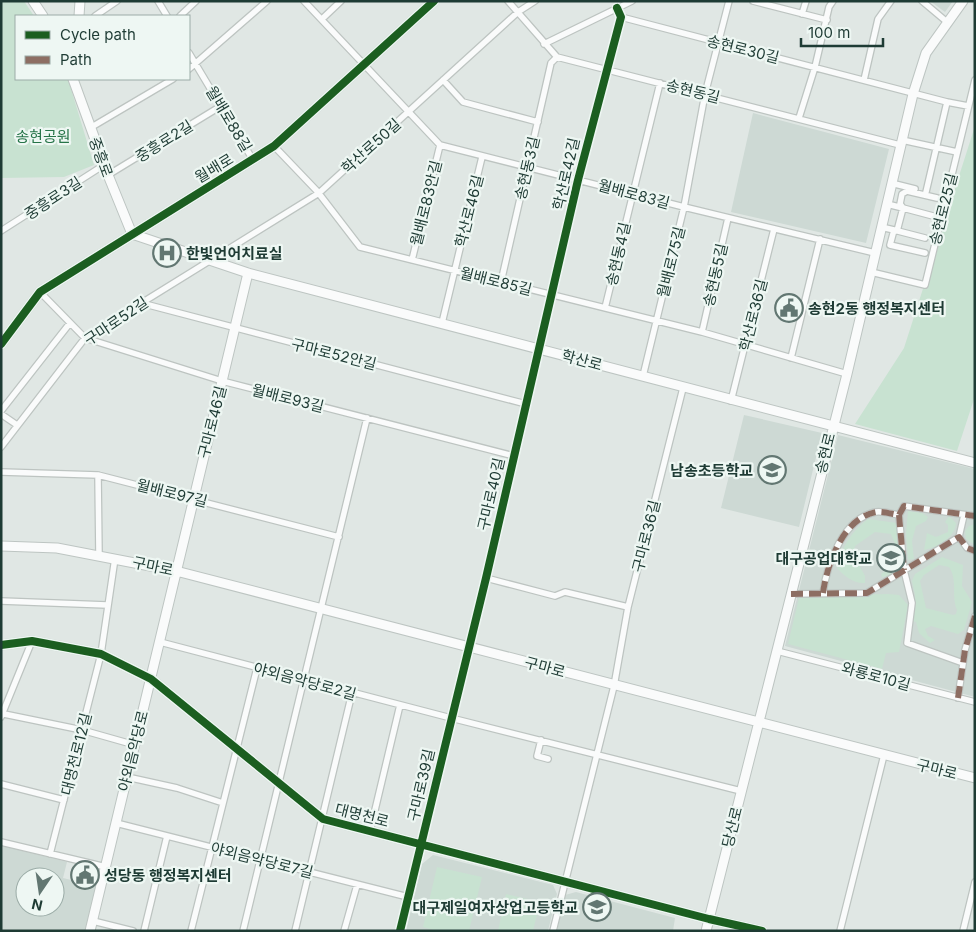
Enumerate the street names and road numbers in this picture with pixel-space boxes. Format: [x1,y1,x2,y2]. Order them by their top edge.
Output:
street label: 송현로30길 [705,31,781,67]
street label: 송현동길 [664,75,722,107]
street label: 월배로88길 [202,82,256,156]
street label: 학산로50길 [337,114,405,178]
street label: 중흥로2길 [132,116,196,166]
street label: 중흥로 [85,134,117,180]
street label: 송현동3길 [510,134,544,202]
street label: 학산로42길 [548,136,584,212]
street label: 월배로 [191,149,237,187]
street label: 월배로83안길 [406,158,446,248]
street label: 송현로25길 [925,171,961,247]
street label: 중흥로3길 [21,172,85,224]
street label: 학산로46길 [451,173,487,249]
street label: 월배로83길 [596,175,672,213]
street label: 송현동4길 [601,220,635,288]
street label: 월배로75길 [653,224,689,300]
street label: 송현동5길 [699,242,731,308]
street label: 월배로85길 [458,263,534,299]
street label: 학산로36길 [735,277,771,353]
street label: 구마로52길 [80,293,152,349]
street label: 구마로52안길 [289,334,379,374]
street label: 학산로 [560,345,604,375]
street label: 월배로93길 [250,380,326,416]
street label: 구마로46길 [194,384,230,460]
street label: 송현로 [811,431,839,475]
street label: 구마로40길 [473,456,509,532]
street label: 월배로97길 [134,475,210,511]
street label: 구마로36길 [628,498,664,574]
street label: 구마로 [131,552,175,580]
street label: 구마로 [523,652,567,682]
street label: 야외음악당로2길 [251,658,359,704]
street label: 와룡로10길 [839,658,913,694]
street label: 야외음악당로 [114,709,152,793]
street label: 대명천로12길 [57,711,95,797]
street label: 구마로39길 [403,747,439,823]
street label: 구마로 [915,755,959,783]
street label: 대명천로 [333,799,391,831]
street label: 당산로 [718,805,746,849]
street label: 야외음악당로7길 [209,838,315,882]

